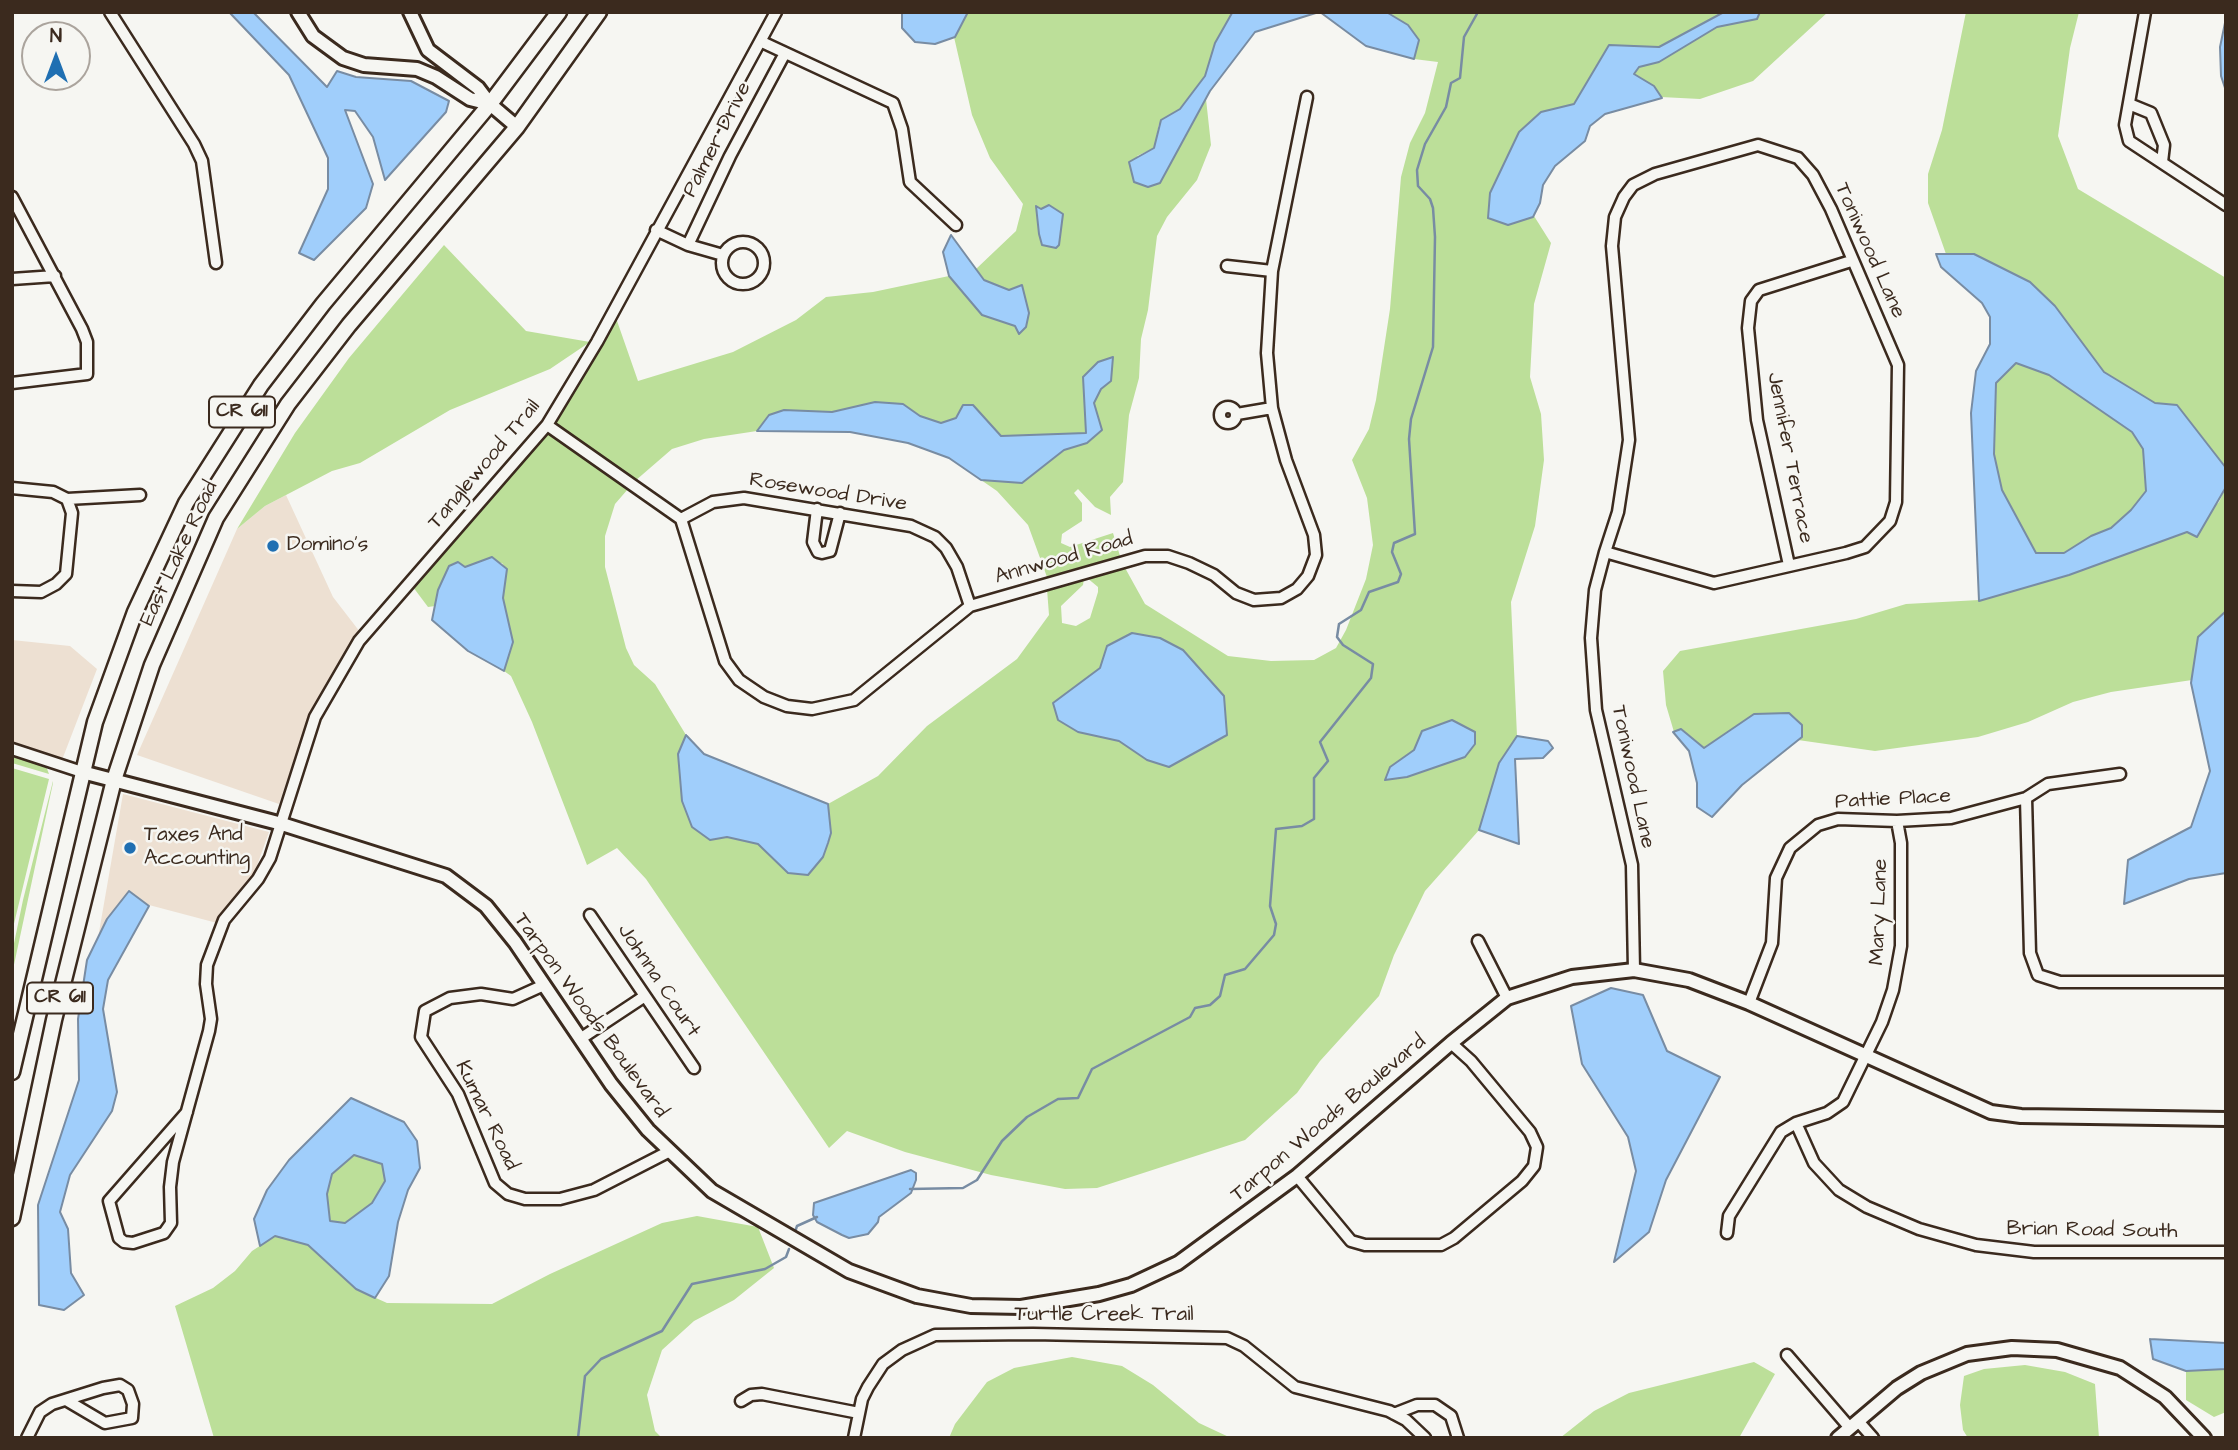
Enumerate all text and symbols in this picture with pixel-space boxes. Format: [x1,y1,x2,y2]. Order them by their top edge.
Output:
north arrow [21,21,91,91]
text: N [50,23,62,50]
street label: Palmer Drive [678,78,758,202]
street label: Toniwood Lane [1828,179,1910,323]
street label: Jennifer Terrace [1760,370,1818,546]
street label: Tanglewood Trail [423,395,547,535]
road number: CR 611 [209,396,275,428]
street label: Rosewood Drive [747,468,909,518]
street label: East Lake Road [135,478,225,630]
street label: Annwood Road [992,527,1136,591]
place label: Domino's [287,533,368,559]
marker: Domino's [265,538,281,554]
street label: Toniwood Lane [1605,703,1659,851]
street label: Pattie Place [1834,784,1952,816]
place label: Taxes And Accounting [144,823,250,873]
marker: Taxes And Accounting [122,840,138,856]
street label: Mary Lane [1866,858,1894,966]
street label: Tarpon Woods Boulevard [507,909,673,1123]
street label: Johnna Court [611,920,705,1042]
road number: CR 611 [27,982,93,1014]
street label: Tarpon Woods Boulevard [1226,1030,1432,1208]
street label: Kumar Road [449,1057,523,1175]
street label: Brian Road South [2006,1217,2178,1245]
street label: Turtle Creek Trail [1014,1303,1194,1329]

